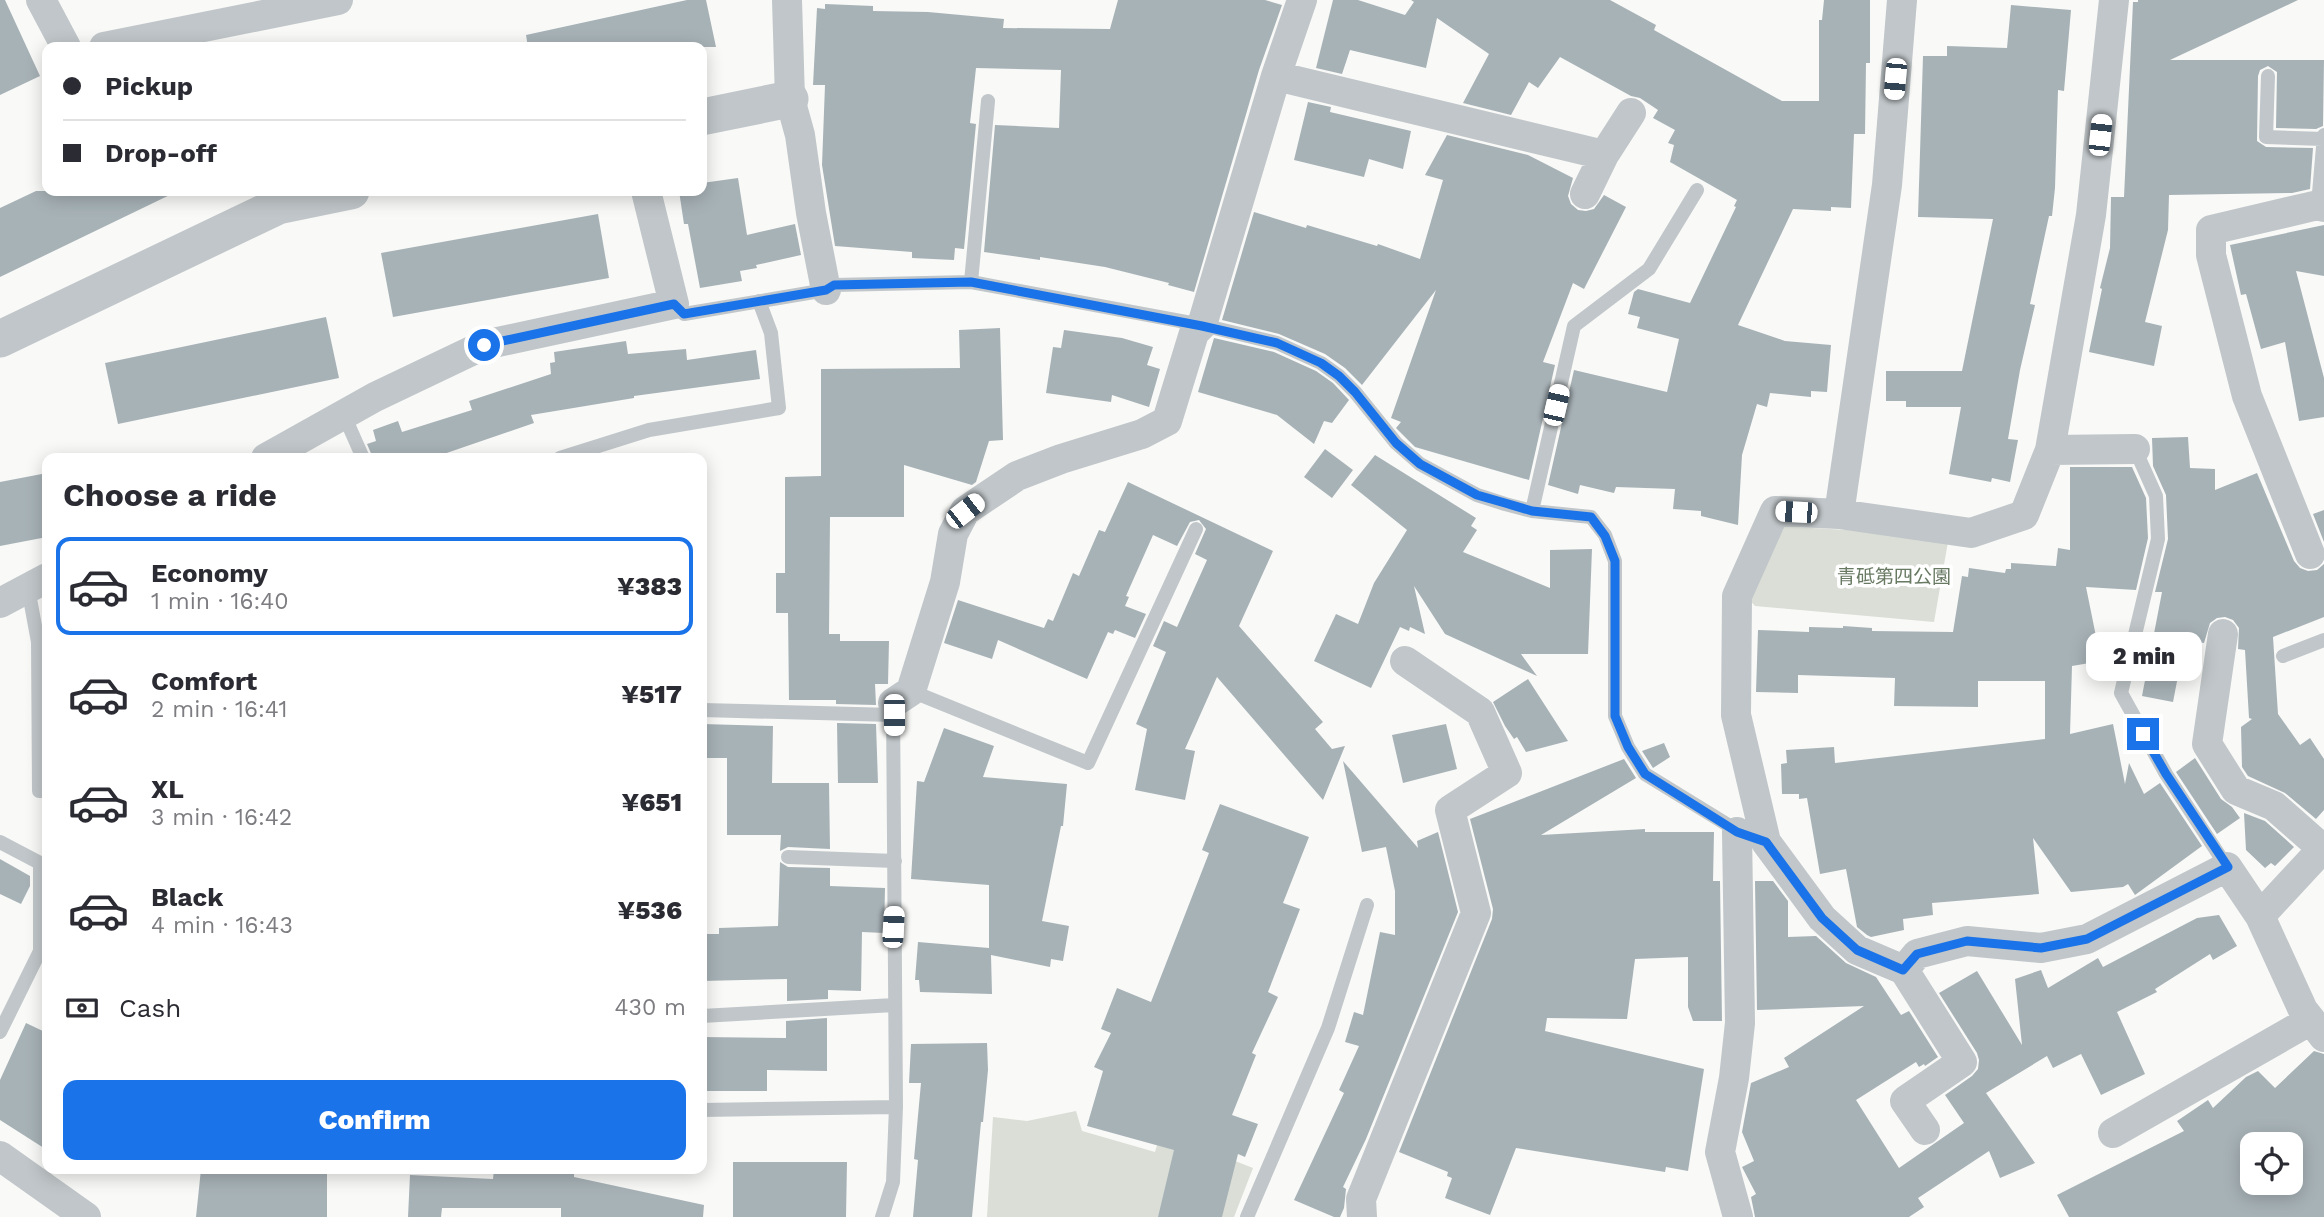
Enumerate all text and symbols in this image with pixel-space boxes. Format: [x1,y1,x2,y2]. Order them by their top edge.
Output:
car [1883,57,1908,101]
text: Pickup [105,71,193,101]
car [2088,113,2113,157]
text: Drop-off [105,138,217,168]
route start [468,329,500,361]
car [1542,382,1571,428]
text: Choose a ride [63,476,277,514]
car [942,490,989,532]
car [1775,500,1818,524]
icon: car [67,555,130,618]
text: Economy [151,558,268,588]
park label: 青砥第四公園 [1837,565,1951,588]
text: ¥383 [617,571,682,601]
text: 1 min · 16:40 [151,588,289,615]
callout: 2 min [2085,632,2201,682]
text: 2 min [2113,643,2175,670]
icon: car [67,663,130,726]
text: Comfort [151,666,257,696]
text: ¥517 [621,679,682,709]
car [884,694,905,736]
text: 2 min · 16:41 [151,696,287,723]
route end [2127,718,2159,750]
icon: car [67,771,130,834]
text: XL [151,774,184,804]
text: ¥651 [621,787,682,817]
text: 3 min · 16:42 [151,804,292,831]
icon: car [67,879,130,942]
text: Black [151,882,223,912]
text: ¥536 [617,895,682,925]
car [882,905,905,949]
text: 4 min · 16:43 [151,912,293,939]
icon: cash [63,989,101,1027]
text: Cash [119,993,181,1023]
text: 430 m [614,994,686,1021]
button: Confirm [63,1080,686,1160]
map controls [2240,1132,2303,1195]
button: locate [2240,1132,2303,1195]

